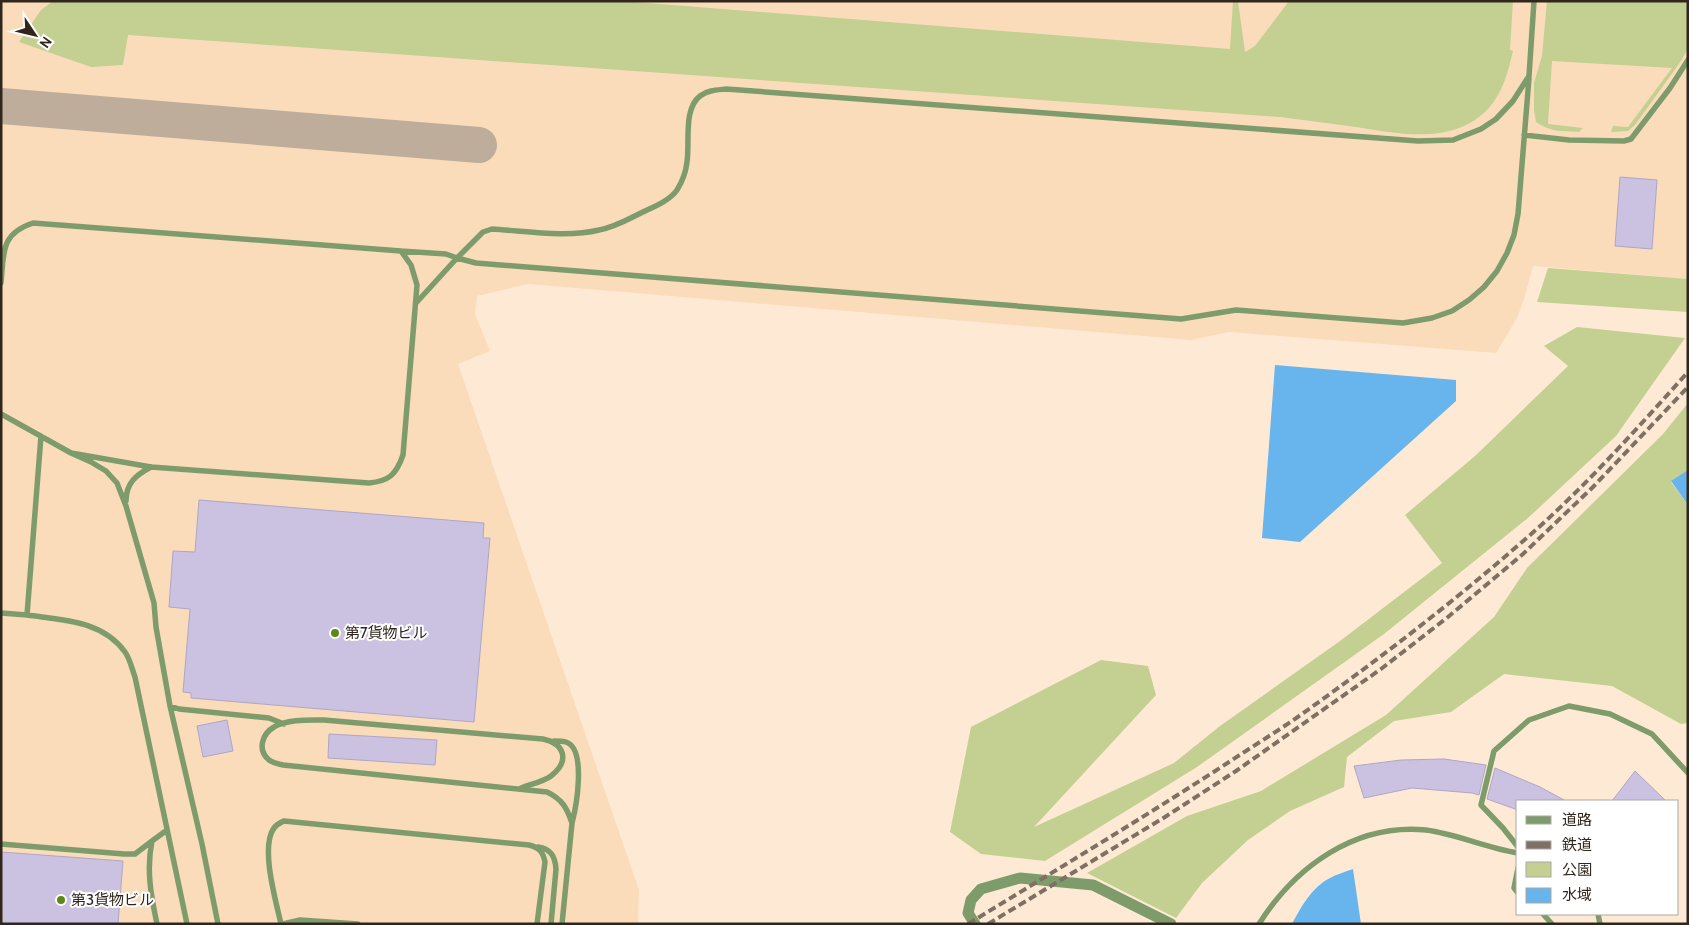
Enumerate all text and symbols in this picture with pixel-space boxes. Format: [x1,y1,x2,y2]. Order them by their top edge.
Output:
north arrow [10,10,60,60]
text: N [35,33,56,52]
place label: 第7貨物ビル [345,624,428,642]
marker: 第7貨物ビル [329,627,341,639]
legend [1516,800,1679,915]
text: 道路 [1562,811,1592,829]
text: 鉄道 [1562,836,1592,854]
text: 公園 [1562,861,1592,879]
text: 水域 [1562,886,1592,904]
place label: 第3貨物ビル [71,891,154,909]
marker: 第3貨物ビル [55,894,67,906]

